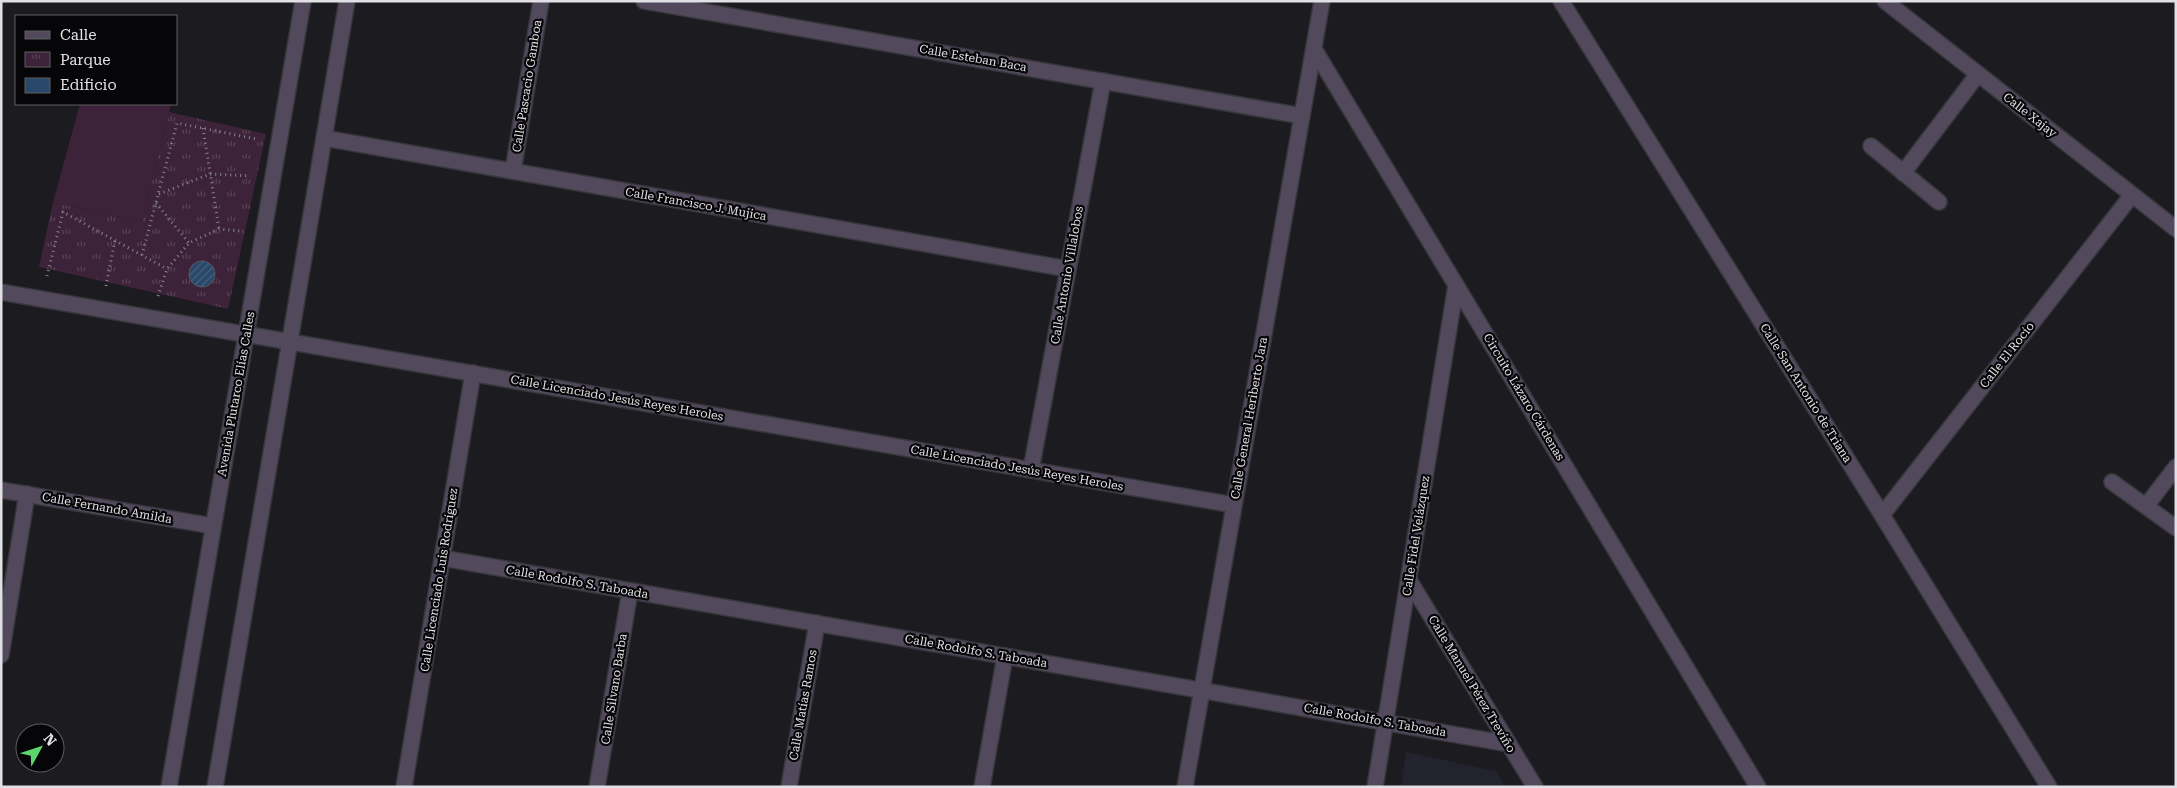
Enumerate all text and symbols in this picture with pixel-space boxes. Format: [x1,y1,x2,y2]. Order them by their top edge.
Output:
legend [15,15,178,105]
street label: Calle Pascacio Gamboa [510,18,544,153]
text: Calle [60,26,96,44]
street label: Calle Esteban Baca [918,42,1028,74]
text: Parque [60,51,111,69]
text: Edificio [60,76,117,94]
street label: Calle Xajay [2000,90,2060,141]
street label: Calle Francisco J. Mujica [624,185,768,223]
street label: Calle Antonio Villalobos [1048,205,1086,345]
street label: Avenida Plutarco Elías Calles [215,310,257,477]
street label: Calle El Rocío [1977,319,2037,391]
street label: Calle San Antonio de Triana [1757,321,1855,466]
street label: Circuito Lázaro Cárdenas [1480,331,1568,463]
street label: Calle General Heriberto Jara [1228,335,1270,500]
street label: Calle Licenciado Jesús Reyes Heroles [509,372,725,424]
street label: Calle Licenciado Jesús Reyes Heroles [909,442,1125,494]
street label: Calle Fidel Velázquez [1400,475,1432,597]
street label: Calle Licenciado Luis Rodríguez [418,487,460,673]
street label: Calle Fernando Amilda [41,490,173,526]
street label: Calle Rodolfo S. Taboada [505,563,650,601]
street label: Calle Manuel Pérez Treviño [1425,613,1519,755]
street label: Calle Silvano Barba [598,632,630,745]
street label: Calle Rodolfo S. Taboada [904,632,1049,670]
street label: Calle Matías Ramos [786,648,820,761]
street label: Calle Rodolfo S. Taboada [1303,701,1448,739]
north arrow [15,723,65,773]
text: N [40,730,60,749]

